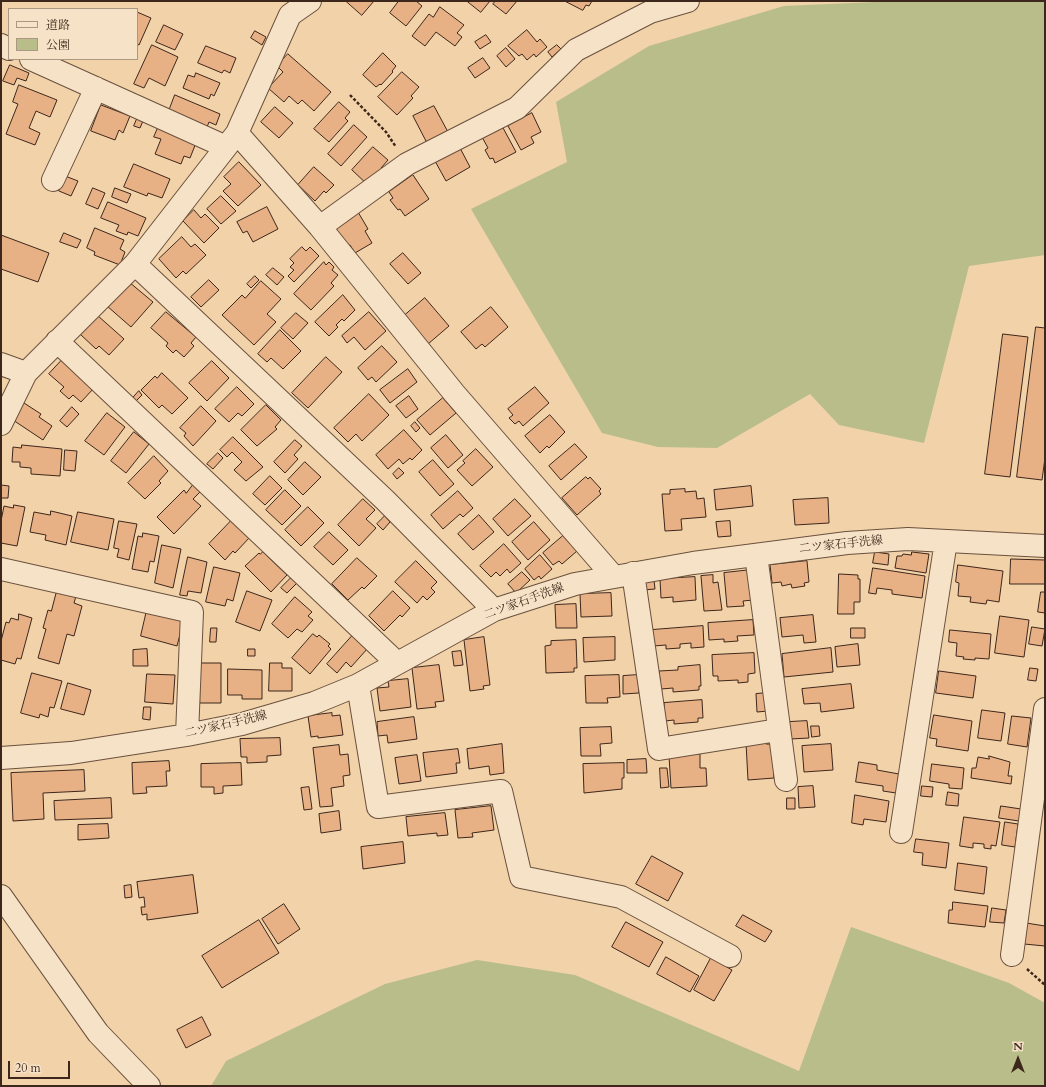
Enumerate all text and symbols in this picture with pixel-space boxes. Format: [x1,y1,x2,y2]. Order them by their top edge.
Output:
legend [8,8,138,60]
text: 道路 [46,17,70,33]
text: 公園 [46,37,70,53]
street label: 二ツ家石手洗線 [798,533,884,557]
street label: 二ツ家石手洗線 [482,581,566,623]
street label: 二ツ家石手洗線 [183,709,269,741]
north arrow [998,1039,1038,1079]
text: N [1013,1039,1023,1054]
scale bar [10,1053,72,1079]
text: 20 m [15,1060,41,1076]

